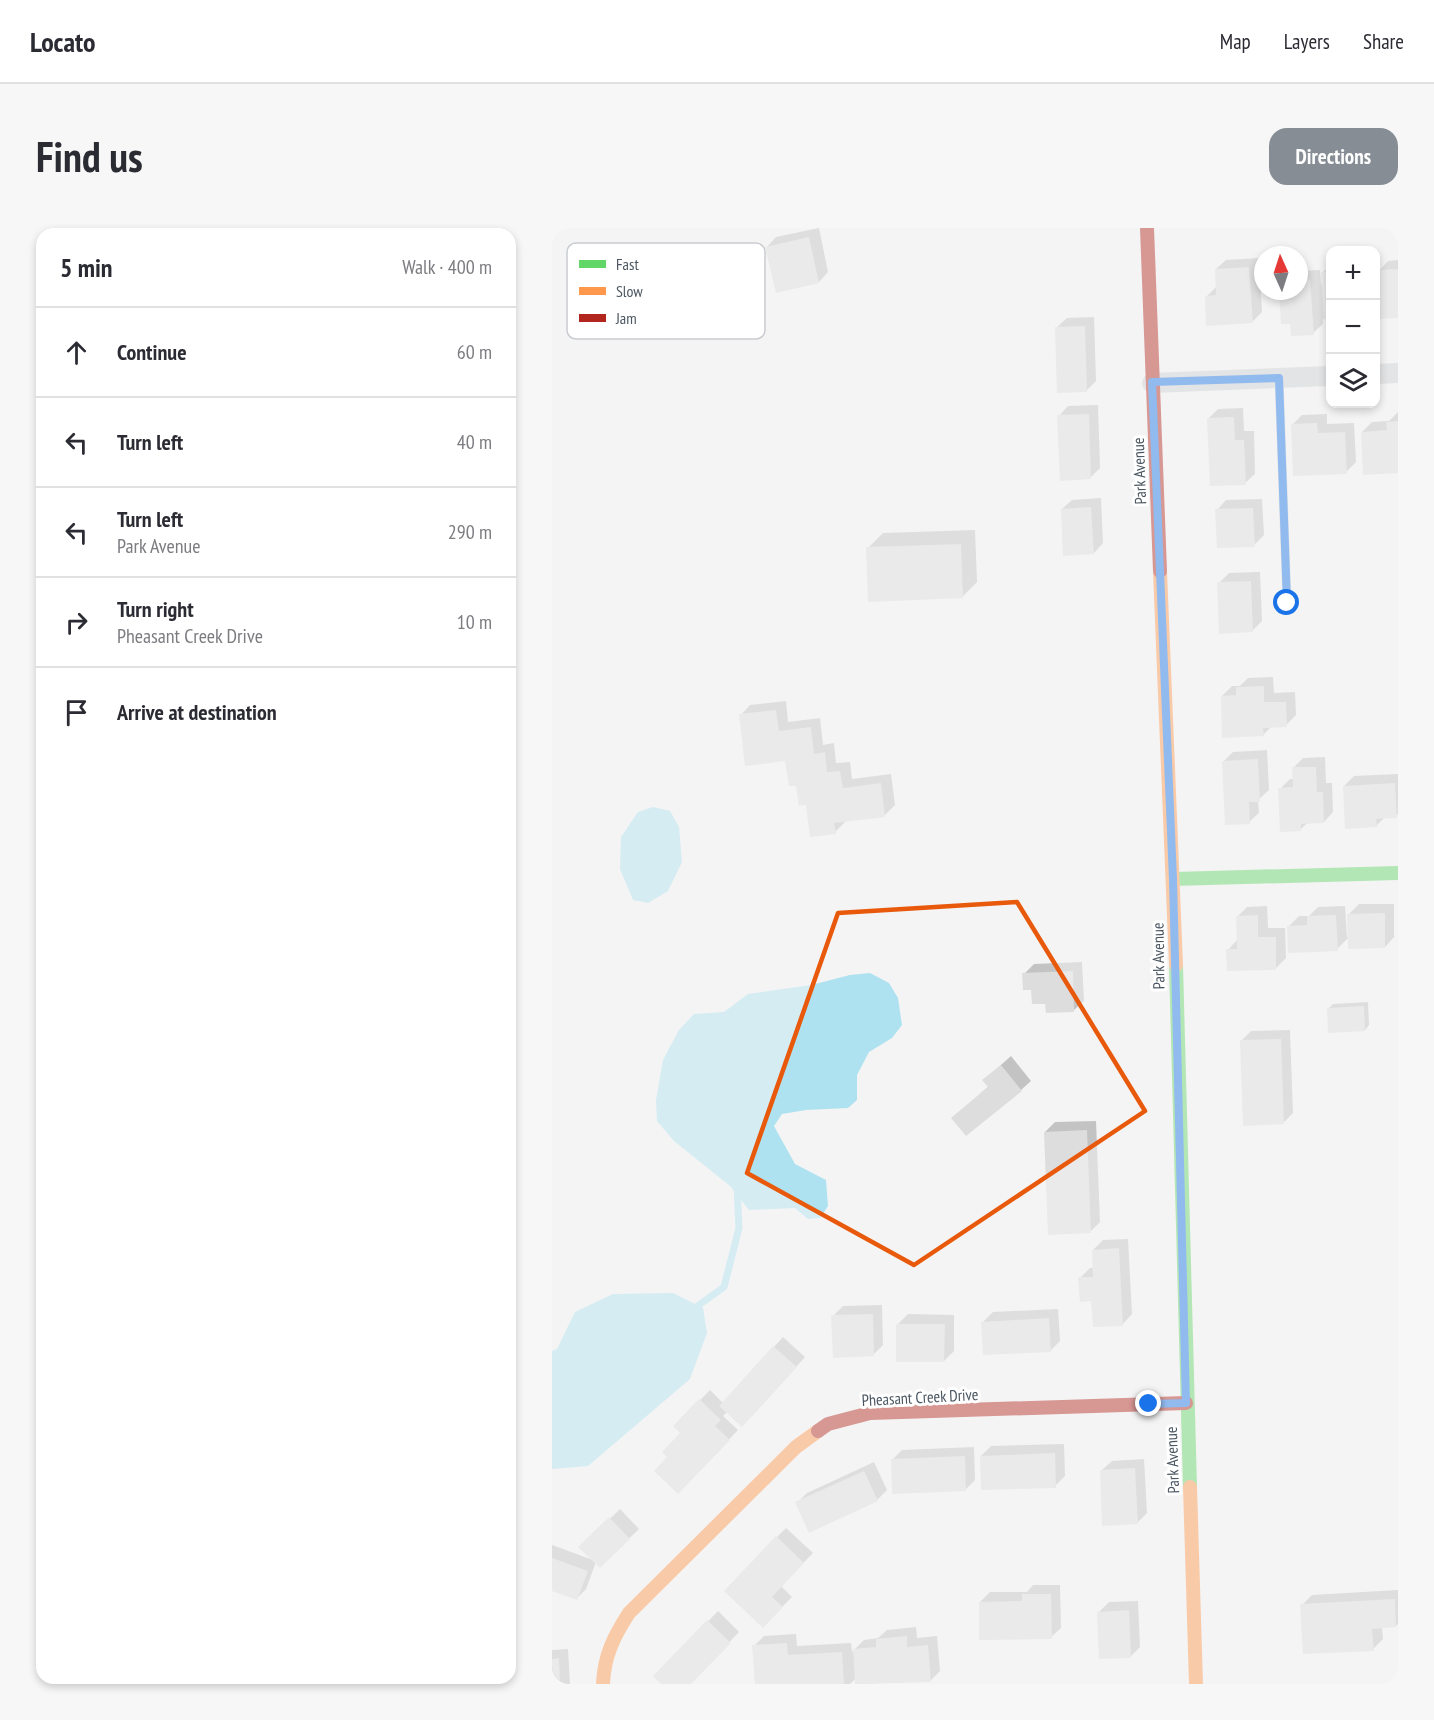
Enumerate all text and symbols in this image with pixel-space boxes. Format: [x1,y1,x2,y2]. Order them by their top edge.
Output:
text: Locato [30,23,96,60]
text: Map [1220,28,1251,55]
text: Layers [1284,28,1330,55]
text: Share [1363,28,1404,55]
button: Directions [1269,128,1398,185]
text: Find us [36,129,143,184]
legend [567,243,765,339]
north arrow [1254,246,1308,300]
map controls [1326,246,1380,408]
button: + [1326,246,1380,300]
text: 5 min [60,251,113,284]
text: Walk · 400 m [402,254,492,280]
text: Fast [616,254,639,274]
text: Slow [616,281,643,301]
button: − [1326,300,1380,354]
text: Jam [615,308,637,328]
icon: ahead [60,336,93,369]
text: Continue [117,338,187,366]
text: 60 m [457,339,492,365]
button: layers [1326,354,1380,408]
icon: left [60,426,93,459]
text: Turn left [117,428,183,456]
text: 40 m [457,429,492,455]
street label: Park Avenue [1128,437,1150,505]
text: Turn left [117,505,183,533]
icon: left [60,516,93,549]
text: 290 m [448,519,492,545]
text: Park Avenue [117,533,201,559]
route start [1273,589,1299,615]
text: Turn right [117,595,194,623]
icon: right [60,606,93,639]
text: 10 m [457,609,492,635]
text: Pheasant Creek Drive [117,623,263,649]
icon: arrive [60,696,93,729]
text: Arrive at destination [117,698,277,726]
street label: Park Avenue [1147,922,1169,990]
street label: Pheasant Creek Drive [861,1384,979,1410]
route end [1135,1390,1161,1416]
street label: Park Avenue [1161,1426,1183,1494]

